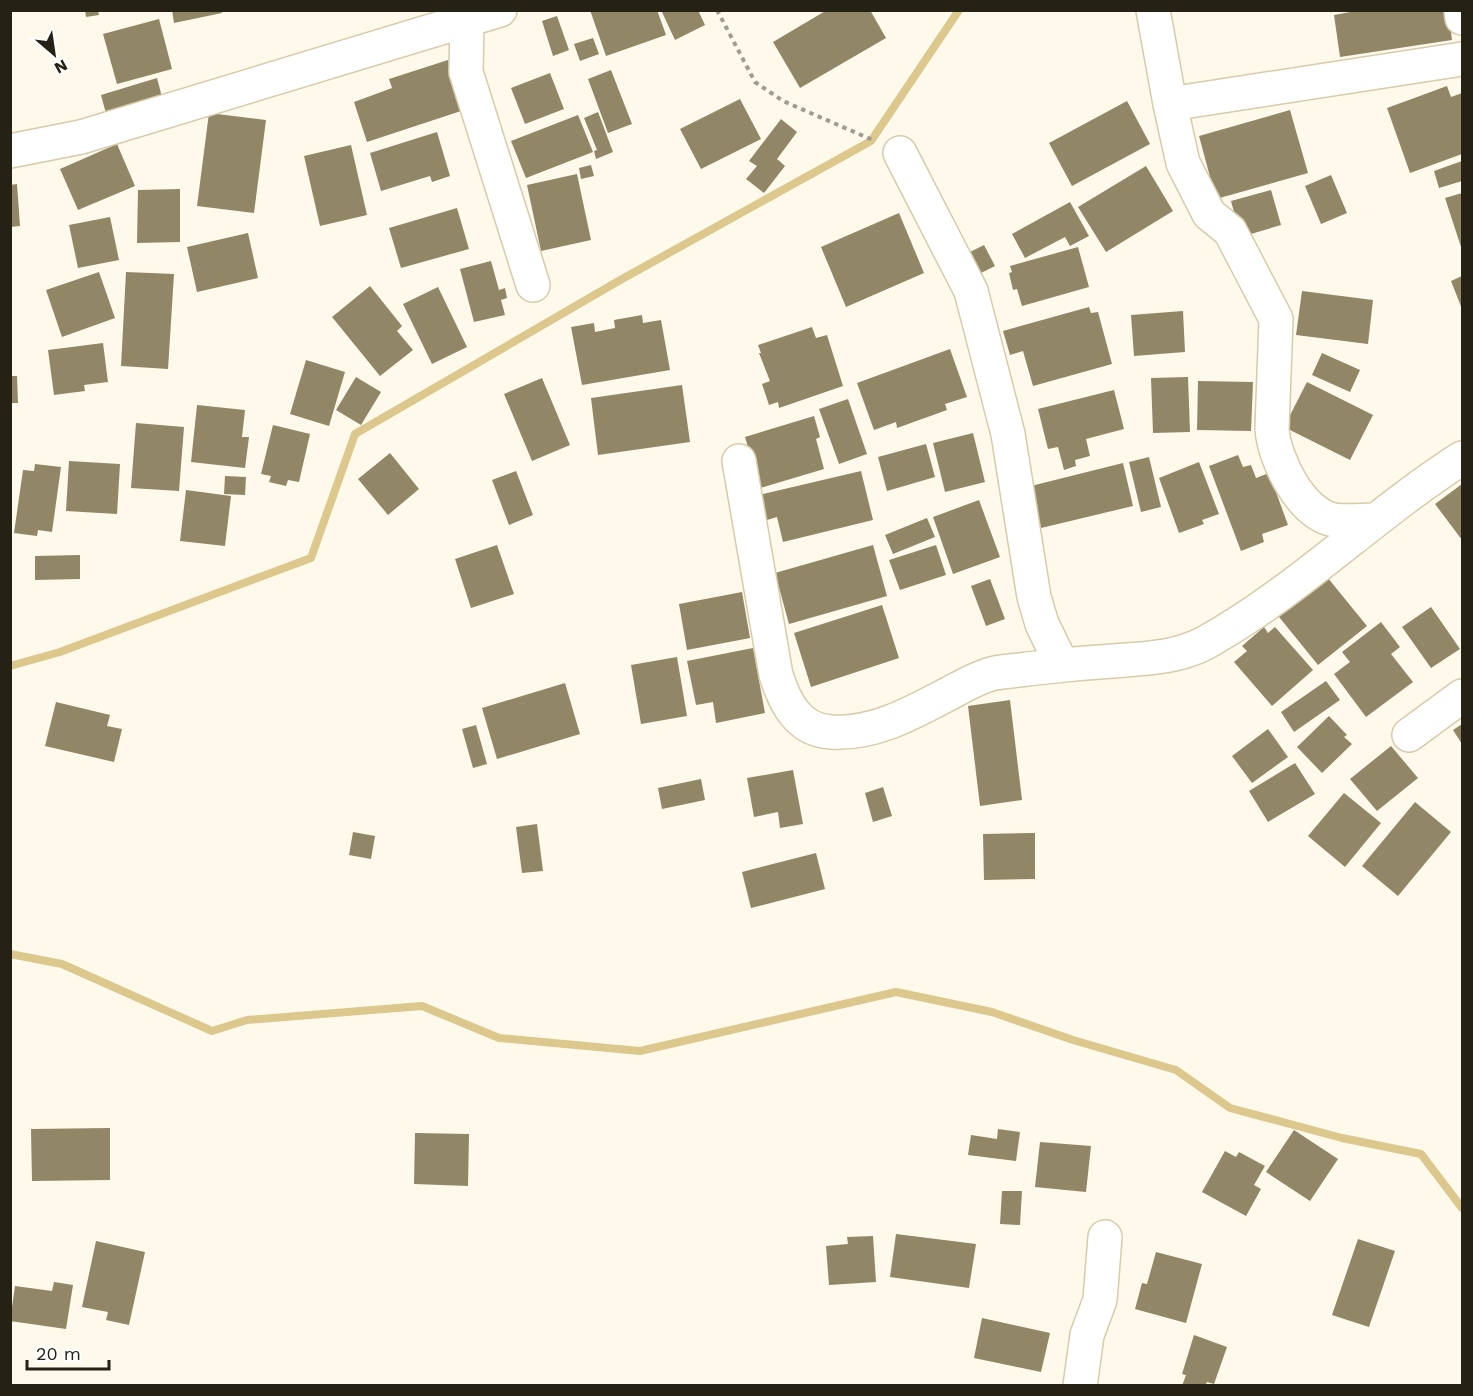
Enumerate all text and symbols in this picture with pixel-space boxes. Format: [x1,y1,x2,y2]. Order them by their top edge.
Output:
north arrow [24,24,84,84]
text: N [51,55,71,78]
scale bar [27,1333,110,1371]
text: 20 m [36,1343,81,1364]

